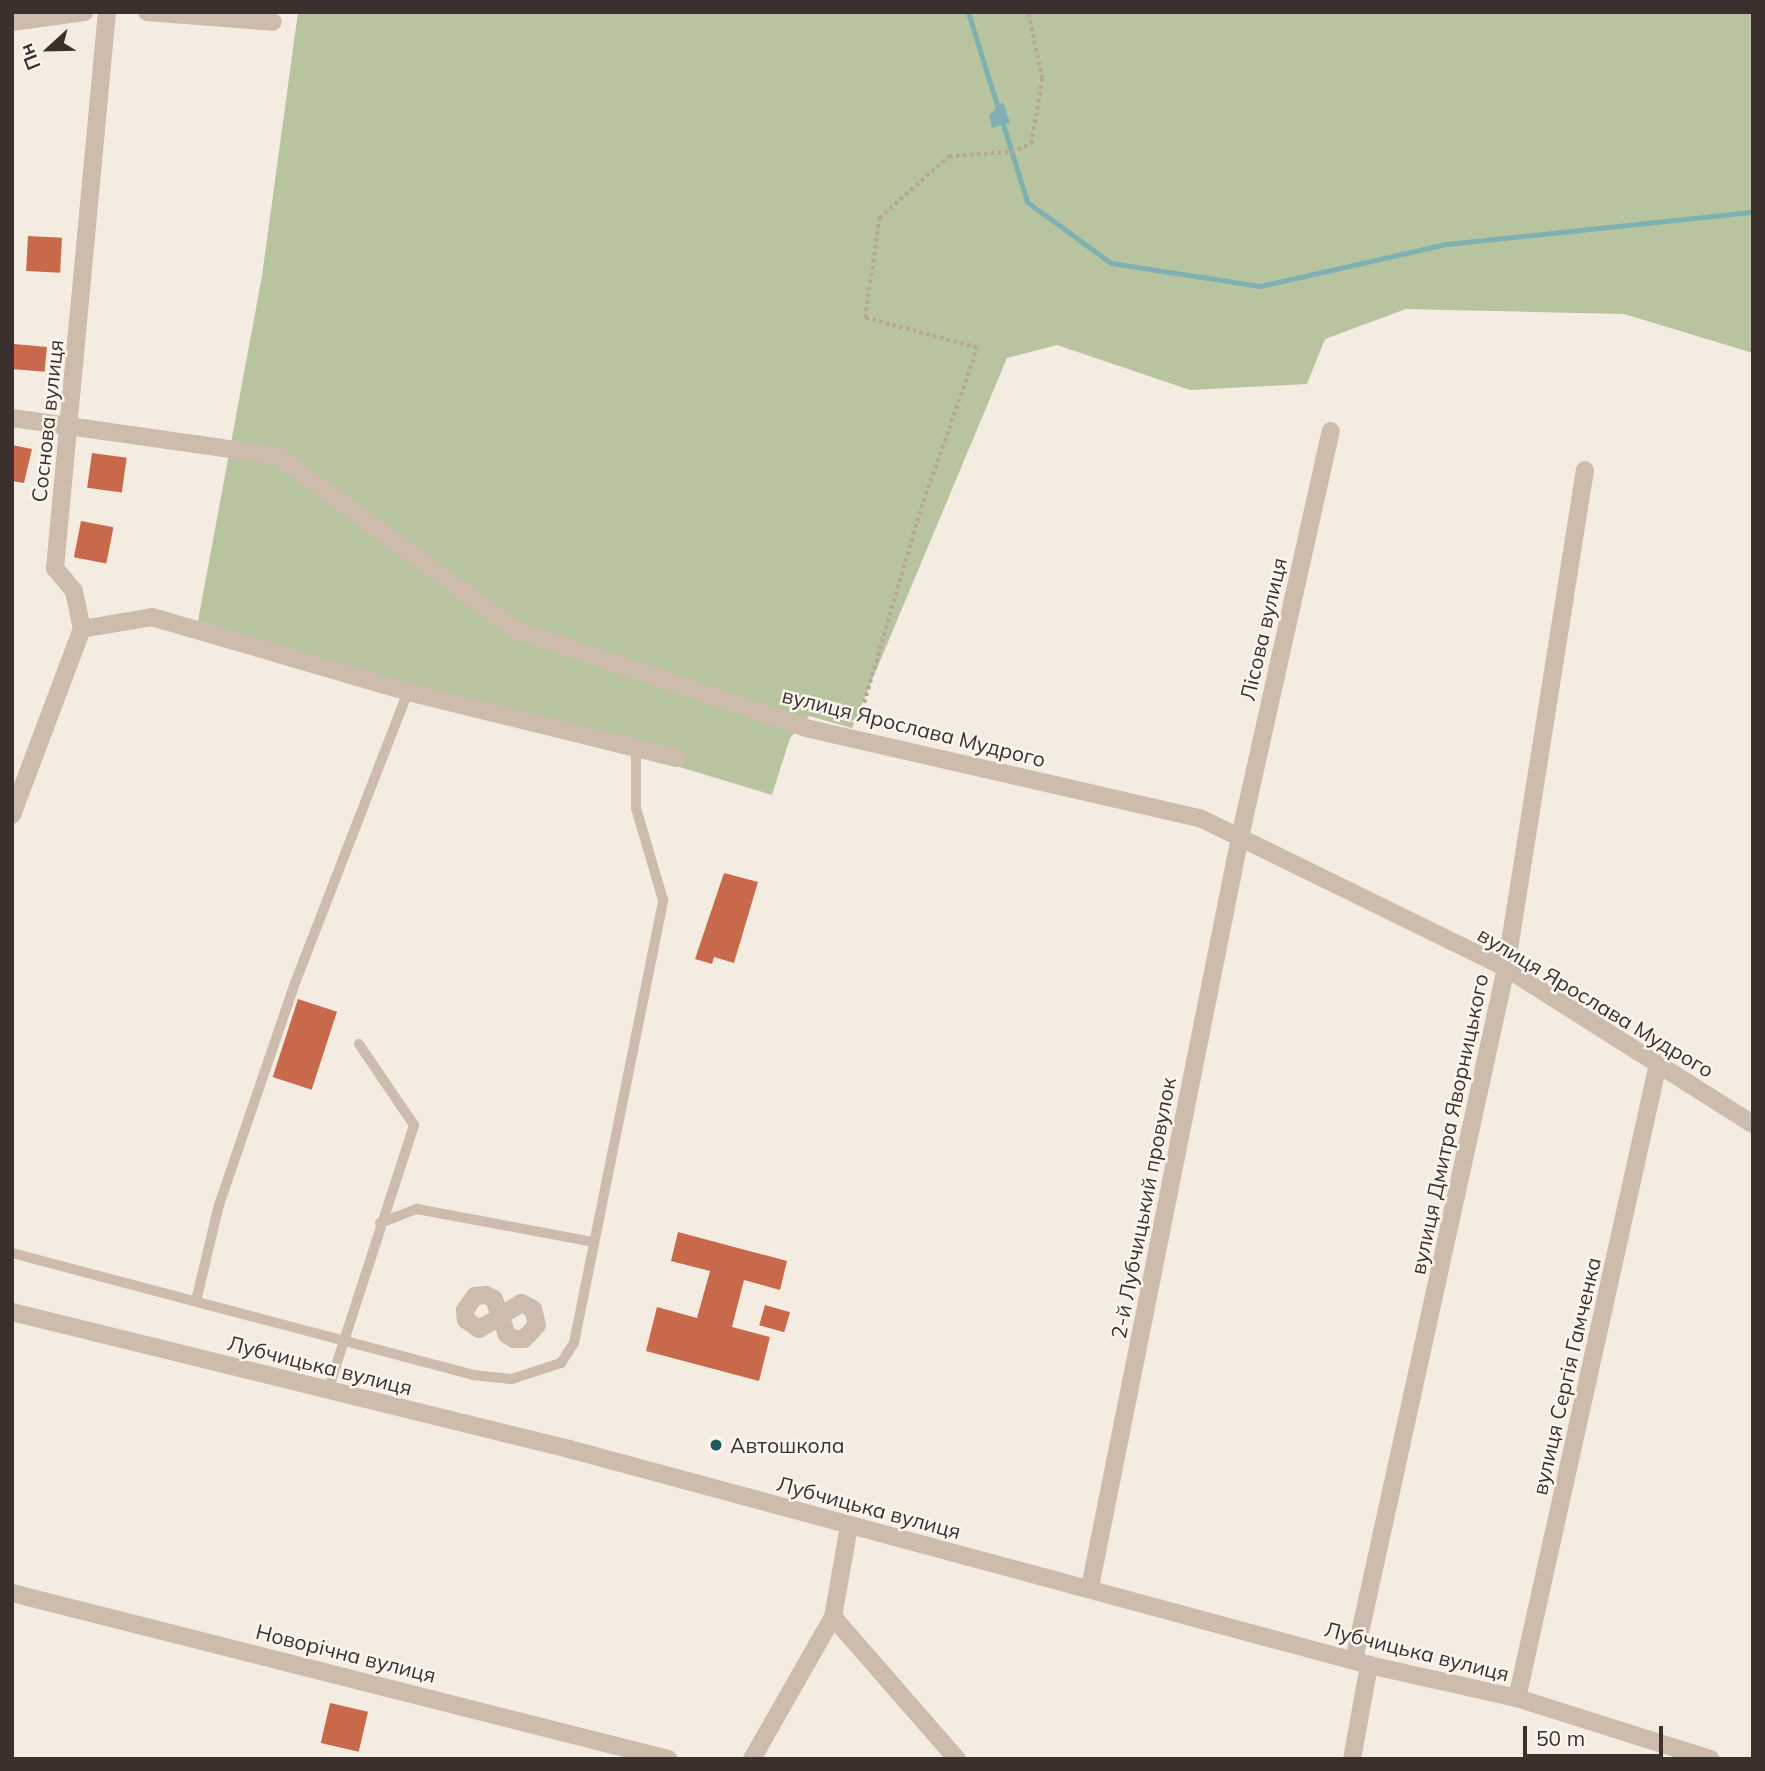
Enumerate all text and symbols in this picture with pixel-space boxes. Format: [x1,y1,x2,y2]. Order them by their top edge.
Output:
north arrow [14,14,84,84]
text: Пн [13,40,46,74]
street label: Соснова вулиця [26,338,68,504]
street label: Лісова вулиця [1234,555,1292,703]
street label: вулиця Ярослава Мудрого [780,682,1048,772]
street label: вулиця Ярослава Мудрого [1473,921,1719,1083]
street label: вулиця Дмитра Яворницького [1405,971,1493,1277]
street label: 2-й Лубчицький провулок [1105,1075,1181,1341]
street label: вулиця Сергія Гамченка [1526,1255,1606,1497]
street label: Лубчицька вулиця [225,1330,415,1400]
place label: Автошкола [730,1432,845,1458]
marker: Автошкола [708,1437,724,1453]
street label: Лубчицька вулиця [774,1470,964,1544]
street label: Лубчицька вулиця [1322,1616,1512,1686]
street label: Новорічна вулиця [253,1618,439,1688]
scale bar [1527,1712,1667,1756]
text: 50 m [1536,1725,1585,1751]

